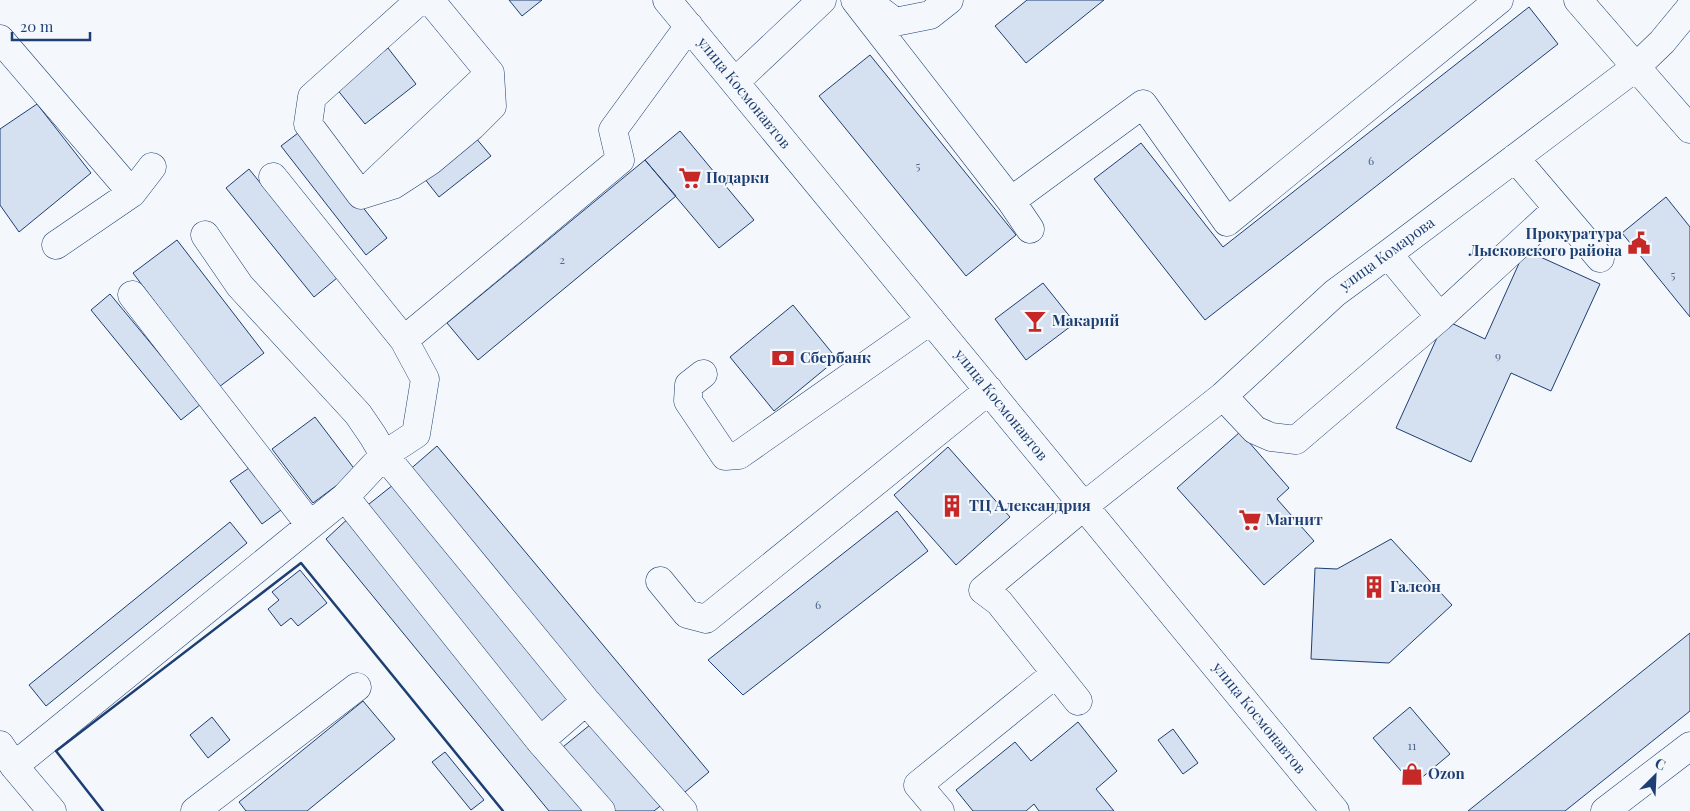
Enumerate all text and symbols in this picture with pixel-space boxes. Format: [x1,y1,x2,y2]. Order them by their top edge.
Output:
scale bar [12,10,90,42]
text: 20 m [20,16,54,36]
street label: улица Космонавтов [693,32,796,152]
house number: 6 [1368,152,1374,168]
house number: 5 [916,157,921,173]
supermarket icon: Подарки [677,165,703,191]
place label: Подарки [706,167,769,187]
street label: улица Комарова [1334,212,1438,295]
place label: Прокуратура Лысковского района [1468,223,1622,260]
public building icon: Прокуратура Лысковского района [1626,230,1652,256]
house number: 2 [559,251,565,267]
house number: 5 [1671,266,1676,282]
bar icon: Макарий [1022,308,1048,334]
place label: Макарий [1052,310,1119,330]
street label: улица Космонавтов [950,344,1053,464]
bank icon: Сбербанк [770,345,796,371]
place label: Сбербанк [800,347,872,367]
house number: 9 [1495,347,1501,363]
building icon: ТЦ Александрия [939,493,965,519]
place label: ТЦ Александрия [969,495,1091,515]
supermarket icon: Магнит [1237,507,1263,533]
place label: Магнит [1266,509,1323,529]
building icon: Галеон [1361,574,1387,600]
place label: Галеон [1390,576,1441,596]
house number: 6 [815,596,821,612]
street label: улица Космонавтов [1208,657,1311,777]
house number: 11 [1408,737,1417,753]
north arrow [1630,751,1680,801]
text: С [1652,753,1669,774]
shop icon: Ozon [1399,761,1425,787]
place label: Ozon [1428,763,1465,783]

